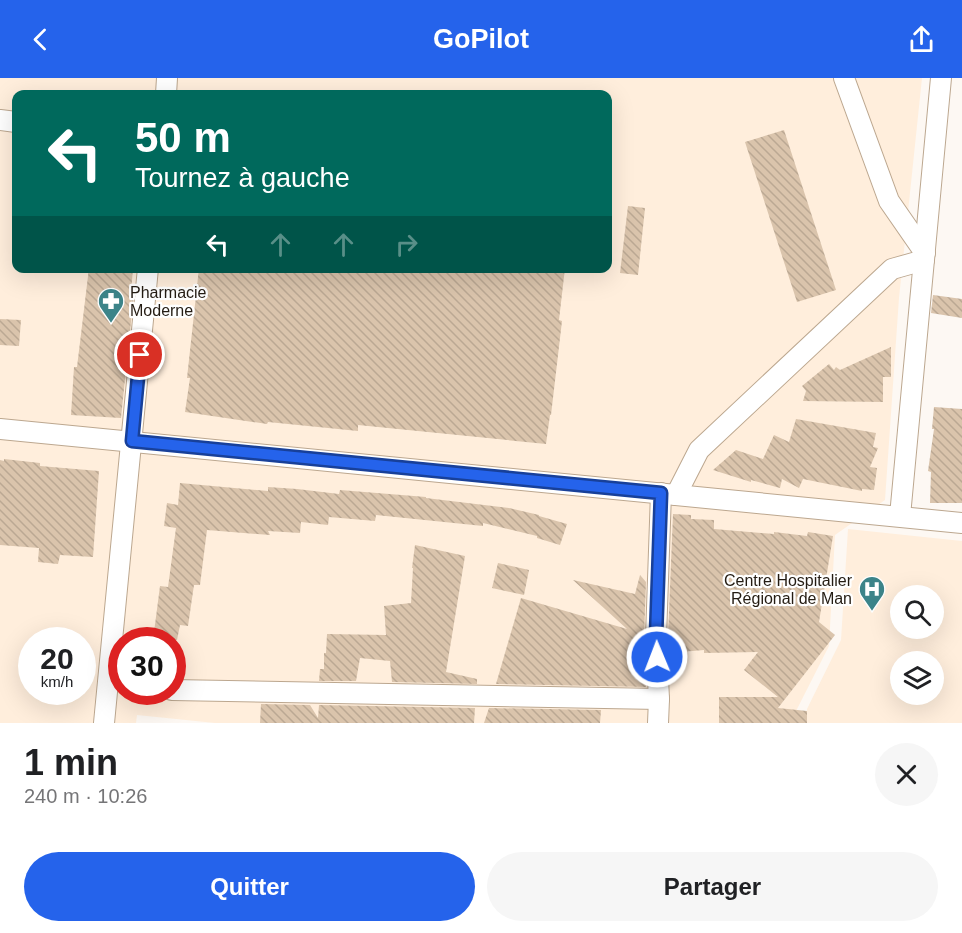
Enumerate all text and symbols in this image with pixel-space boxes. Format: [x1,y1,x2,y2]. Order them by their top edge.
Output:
icon: back [24,23,57,56]
icon: share [905,23,938,56]
text: GoPilot [433,24,529,54]
icon: left [36,114,114,192]
text: 50 m [135,114,231,161]
text: Tournez à gauche [135,163,350,193]
icon: left [201,228,234,261]
icon: ahead [264,228,297,261]
icon: ahead [327,228,360,261]
icon: right [390,228,423,261]
place label: Pharmacie Moderne [130,284,207,319]
pharmacy icon: Pharmacie Moderne [96,286,126,324]
pin [114,329,165,380]
icon: arrive [123,338,156,371]
place label: Centre Hospitalier Régional de Man [724,572,853,607]
hospital icon: Centre Hospitalier Régional de Man [857,574,887,612]
map controls [890,585,944,705]
button: search [890,585,944,639]
position arrow [625,625,689,689]
speed limit sign: 30 [108,627,186,705]
text: 20 [40,642,74,675]
button: layers [890,651,944,705]
text: km/h [41,673,73,690]
text: 1 min [24,742,118,783]
button: close [875,743,938,806]
text: 240 m · 10:26 [24,785,147,807]
button: Quitter [24,852,475,921]
button: Partager [487,852,938,921]

